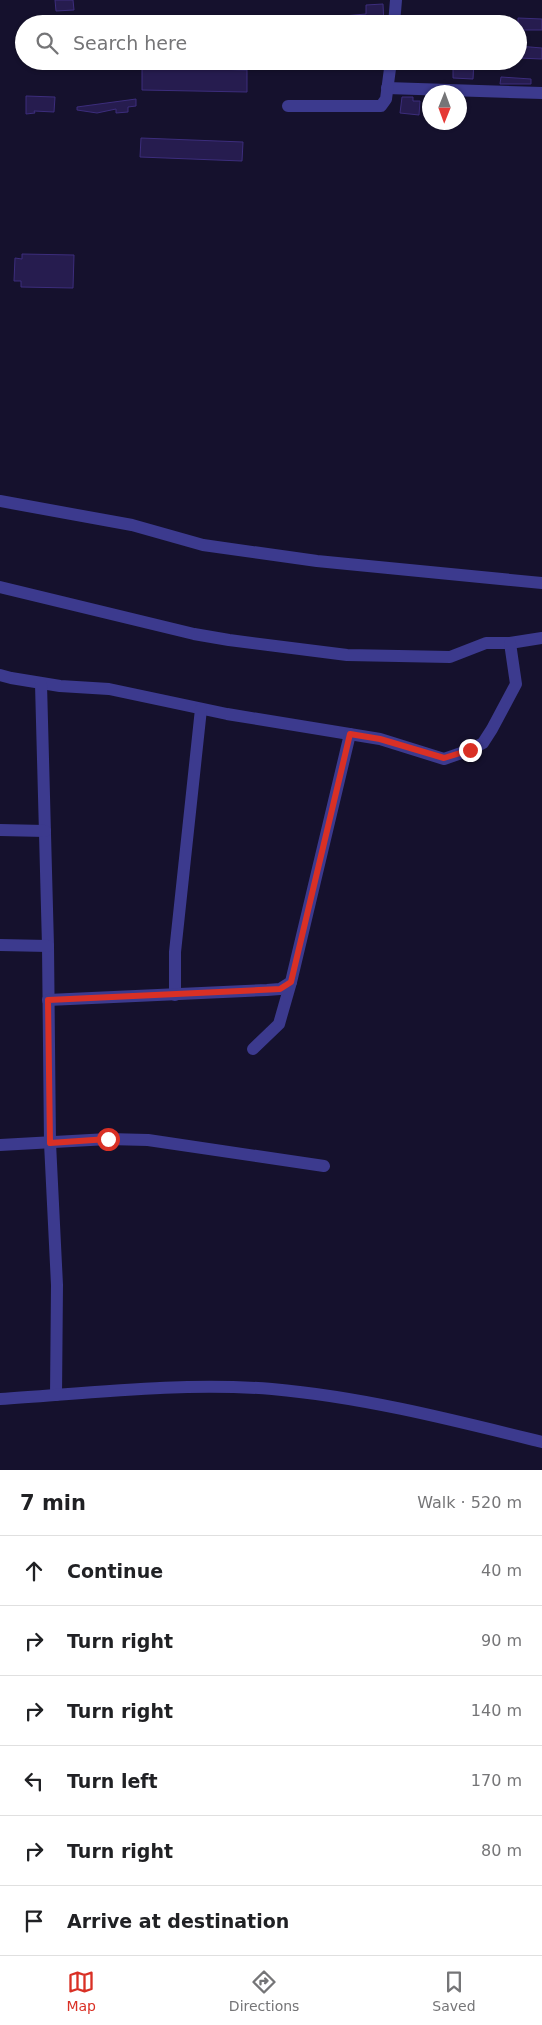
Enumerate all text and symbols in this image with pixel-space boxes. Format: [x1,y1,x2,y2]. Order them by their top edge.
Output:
search box [15,15,527,70]
icon: search [33,29,61,57]
text: Search here [73,32,187,54]
north arrow [422,85,467,130]
route end [459,739,482,762]
route start [97,1128,120,1151]
text: 7 min [20,1491,86,1515]
text: Walk · 520 m [417,1493,522,1512]
icon: ahead [20,1557,48,1585]
text: Continue [67,1560,163,1582]
text: 40 m [481,1561,522,1580]
icon: right [20,1627,48,1655]
text: Turn right [67,1630,173,1652]
text: 90 m [481,1631,522,1650]
icon: right [20,1697,48,1725]
text: Turn right [67,1700,173,1722]
text: 140 m [471,1701,522,1720]
icon: left [20,1767,48,1795]
text: Turn left [67,1770,158,1792]
text: 170 m [471,1771,522,1790]
icon: right [20,1837,48,1865]
text: Turn right [67,1840,173,1862]
text: 80 m [481,1841,522,1860]
icon: arrive [20,1907,48,1935]
text: Arrive at destination [67,1910,289,1932]
tab: Map [66,1968,96,2014]
tab: Directions [229,1968,299,2014]
tab: Saved [432,1968,476,2014]

